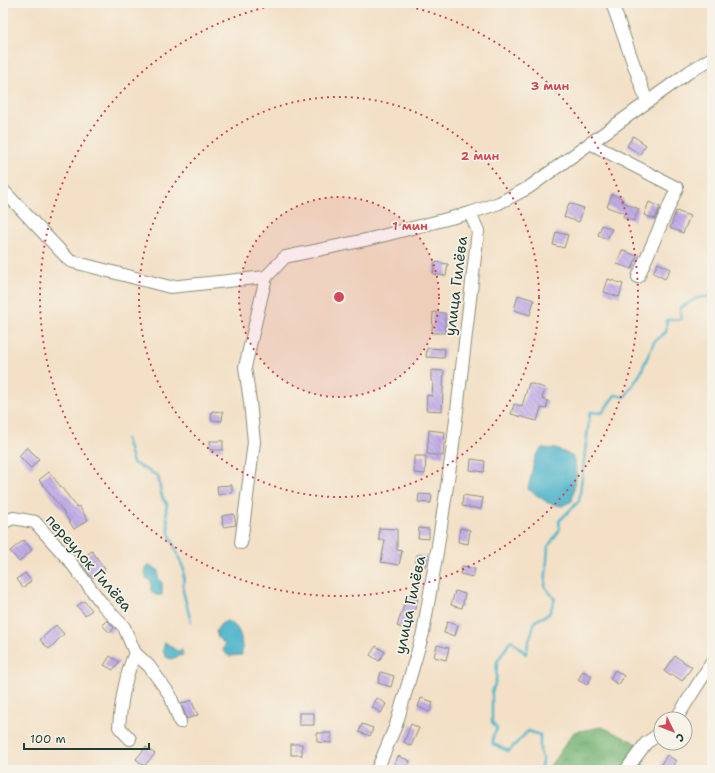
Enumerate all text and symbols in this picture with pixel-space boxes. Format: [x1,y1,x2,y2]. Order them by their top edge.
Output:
text: 3 мин [531,78,569,94]
text: 2 мин [461,148,499,164]
text: 1 мин [392,218,428,234]
street label: улица Гилёва [440,234,472,337]
centre of rings [332,290,346,304]
street label: переулок Гилёва [41,510,137,616]
street label: улица Гилёва [390,553,430,656]
north arrow [653,711,693,751]
scale bar [24,725,149,751]
text: С [672,730,688,745]
text: 100 m [30,731,66,747]

